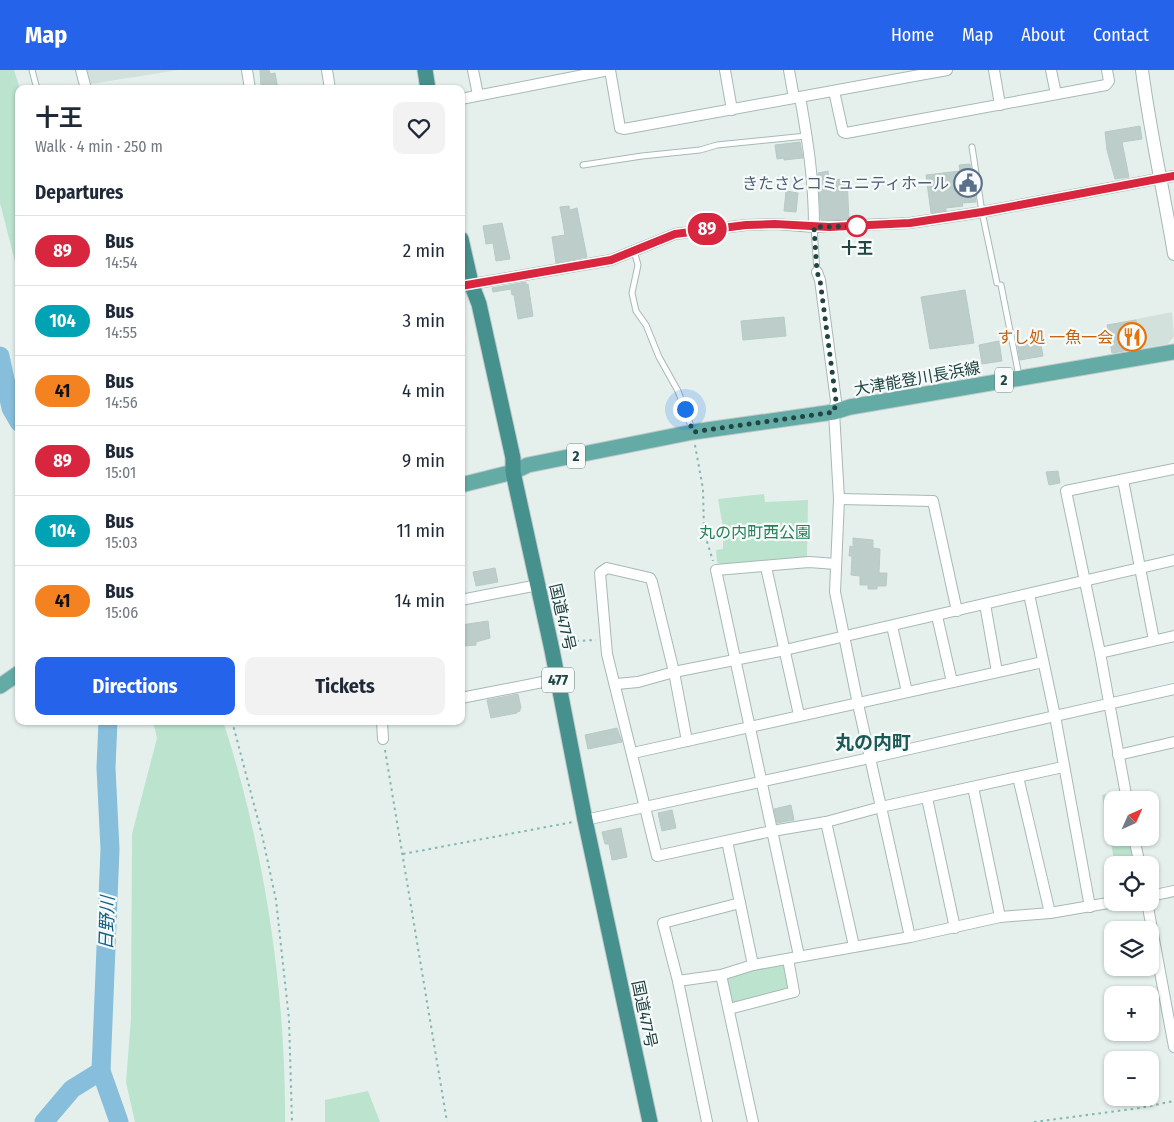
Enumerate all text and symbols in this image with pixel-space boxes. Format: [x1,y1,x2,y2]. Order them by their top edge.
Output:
text: Map [25,21,67,49]
text: Home [891,24,934,46]
text: Map [962,24,993,46]
text: About [1021,24,1065,46]
text: Contact [1093,24,1149,46]
button: heart [393,102,445,154]
text: 十王 [35,104,83,132]
text: Walk · 4 min · 250 m [35,137,163,156]
public building icon: きたさとコミュニティホール [953,168,983,198]
place label: きたさとコミュニティホール [742,174,949,193]
text: Departures [35,181,123,204]
line badge: 89 [684,213,730,245]
marker: 十王 [846,215,868,237]
text: 89 [698,218,716,240]
text: Bus [105,230,134,253]
text: 2 min [403,239,445,262]
place label: 十王 [841,239,873,258]
text: 89 [53,240,72,262]
text: 14:54 [105,253,138,272]
text: Bus [105,300,134,323]
text: 3 min [403,309,445,332]
text: 104 [49,310,76,332]
restaurant icon: すし処 一魚一会 [1117,322,1147,352]
text: 14:55 [105,323,137,342]
place label: すし処 一魚一会 [997,328,1113,347]
street label: 大津能登川長浜線 [852,358,982,399]
road number: 2 [995,368,1013,392]
text: Bus [105,370,134,393]
text: 4 min [402,379,445,402]
text: 41 [55,380,70,402]
text: 14:56 [105,393,138,412]
your location [673,397,698,422]
text: Bus [105,440,134,463]
road number: 2 [567,444,585,468]
text: 9 min [402,449,445,472]
text: 89 [53,450,72,472]
text: 15:01 [105,463,136,482]
text: Bus [105,510,134,533]
text: 11 min [397,519,445,542]
text: 104 [49,520,76,542]
park label: 丸の内町西公園 [699,523,811,542]
text: 15:03 [105,533,137,552]
text: Bus [105,580,134,603]
street label: 国道477号 [546,582,579,653]
text: 14 min [395,589,445,612]
text: 41 [55,590,70,612]
text: 15:06 [105,603,138,622]
button: Directions [35,657,235,715]
button: Tickets [245,657,445,715]
road number: 477 [542,668,574,692]
district label: 丸の内町 [835,731,911,754]
north arrow [1104,791,1159,846]
map controls [1104,791,1159,1106]
button: locate [1104,856,1159,911]
water label: 日野川 [95,894,119,950]
button: layers [1104,921,1159,976]
street label: 国道477号 [628,979,661,1050]
button: + [1104,986,1159,1041]
button: − [1104,1051,1159,1106]

